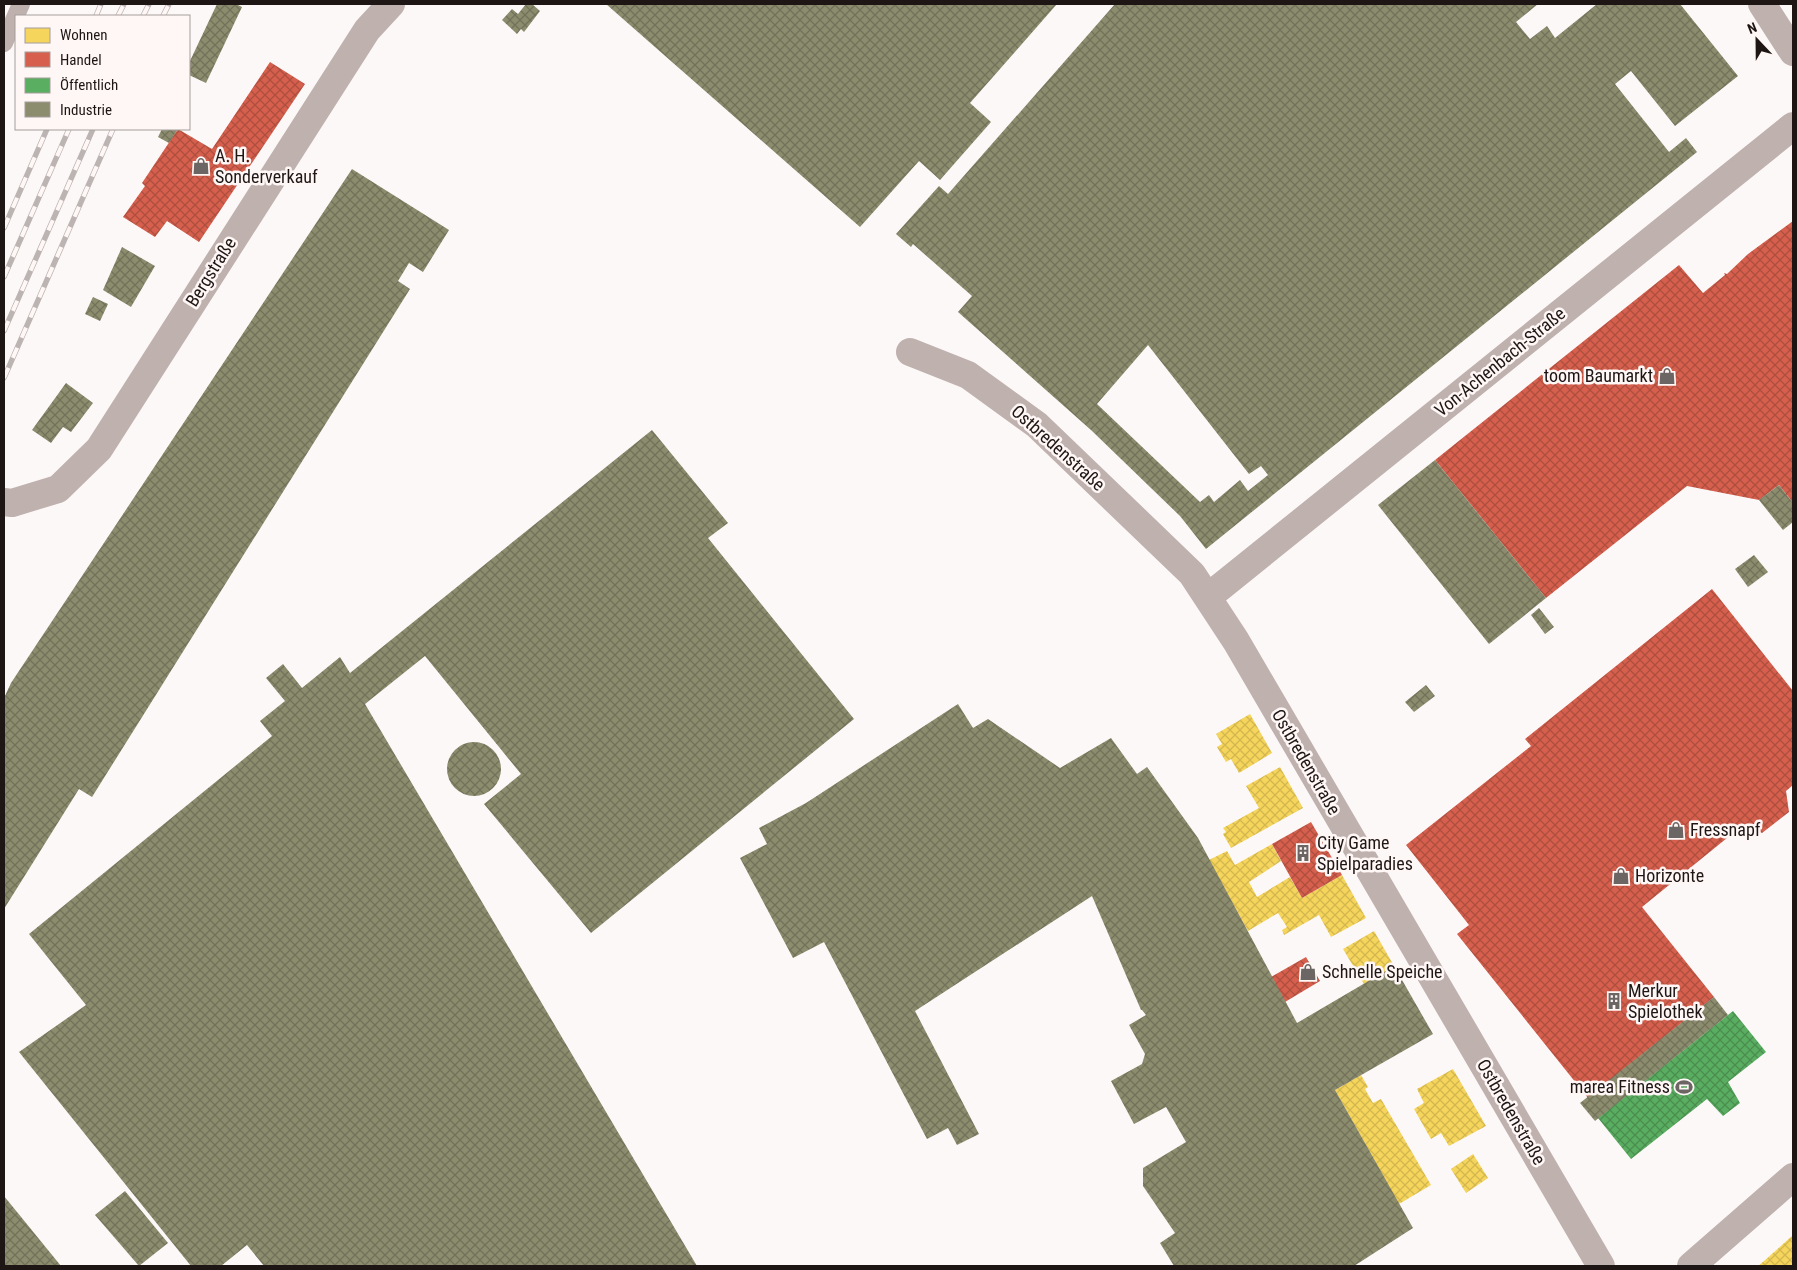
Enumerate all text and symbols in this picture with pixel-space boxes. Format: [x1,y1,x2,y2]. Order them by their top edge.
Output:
legend [15,15,190,130]
north arrow [1732,15,1782,65]
text: N [1745,19,1759,37]
text: Wohnen [60,26,108,44]
text: Handel [60,51,102,69]
text: Öffentlich [60,76,118,94]
text: Industrie [60,101,112,119]
place label: A. H. Sonderverkauf [215,145,318,187]
shop icon: A. H. Sonderverkauf [191,156,211,176]
street label: Bergstraße [181,233,240,310]
street label: Von-Achenbach-Straße [1430,303,1569,421]
place label: toom Baumarkt [1544,365,1653,386]
shop icon: toom Baumarkt [1657,366,1677,386]
street label: Ostbredenstraße [1007,400,1109,495]
street label: Ostbredenstraße [1268,705,1345,818]
place label: Fressnapf [1690,819,1761,840]
shop icon: Fressnapf [1666,820,1686,840]
place label: City Game Spielparadies [1317,832,1413,874]
building icon: City Game Spielparadies [1293,843,1313,863]
place label: Horizonte [1635,865,1704,886]
shop icon: Horizonte [1611,866,1631,886]
place label: Schnelle Speiche [1322,961,1443,982]
shop icon: Schnelle Speiche [1298,962,1318,982]
place label: Merkur Spielothek [1628,980,1703,1022]
building icon: Merkur Spielothek [1604,991,1624,1011]
street label: Ostbredenstraße [1473,1055,1550,1168]
place label: marea Fitness [1570,1076,1670,1097]
sports icon: marea Fitness [1674,1077,1694,1097]

